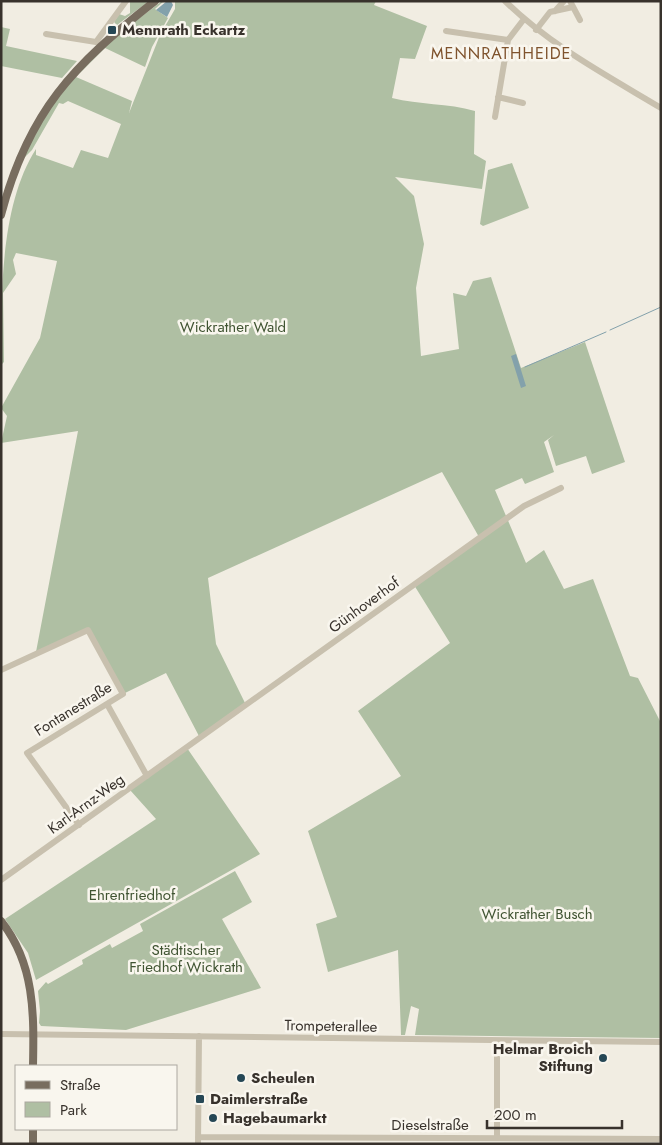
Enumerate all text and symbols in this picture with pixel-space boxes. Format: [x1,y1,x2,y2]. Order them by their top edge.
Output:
place label: Mennrath Eckartz [122,19,245,41]
marker: Mennrath Eckartz [106,24,118,36]
district label: MENNRATHHEIDE [431,42,571,65]
park label: Wickrather Wald [180,316,286,338]
street label: Günhoverhof [324,571,405,638]
street label: Fontanestraße [30,676,116,742]
street label: Karl-Arnz-Weg [43,769,129,839]
park label: Ehrenfriedhof [89,884,176,906]
park label: Wickrather Busch [481,903,593,925]
park label: Städtischer Friedhof Wickrath [129,939,243,978]
street label: Trompeterallee [284,1014,378,1038]
place label: Helmar Broich Stiftung [493,1038,593,1077]
marker: Helmar Broich Stiftung [597,1052,609,1064]
legend [15,1065,178,1130]
place label: Scheulen [251,1067,315,1089]
marker: Scheulen [235,1072,247,1084]
text: Straße [60,1074,101,1096]
place label: Daimlerstraße [210,1088,308,1110]
marker: Daimlerstraße [194,1093,206,1105]
scale bar [487,1098,622,1130]
text: Park [60,1099,87,1121]
text: 200 m [494,1104,537,1126]
place label: Hagebaumarkt [223,1107,327,1129]
marker: Hagebaumarkt [207,1112,219,1124]
street label: Dieselstraße [391,1114,469,1136]

